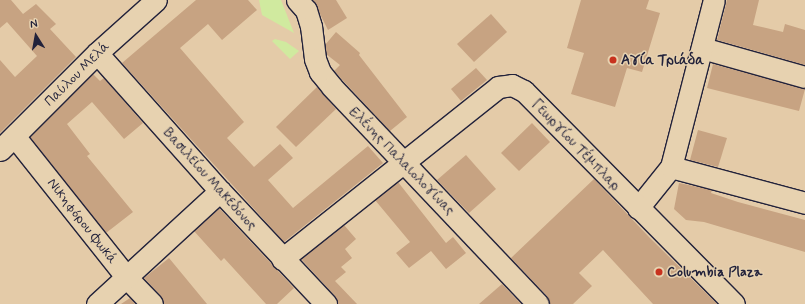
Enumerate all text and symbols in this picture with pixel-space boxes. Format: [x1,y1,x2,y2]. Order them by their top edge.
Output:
north arrow [16,16,56,56]
text: N [29,17,39,32]
street label: Παύλου Μελά [41,38,113,110]
place label: Αγία Τριάδα [621,52,704,68]
marker: Αγία Τριάδα [608,55,618,65]
street label: Γεωργίου Τέμπλαρ [528,96,624,194]
street label: Ελένης Παλαιολογίνας [346,103,458,219]
street label: Βασιλείου Μακεδόνος [160,124,260,234]
street label: Νικηφόρου Φωκά [43,175,121,267]
place label: Columbia Plaza [667,264,761,280]
marker: Columbia Plaza [654,267,664,277]

